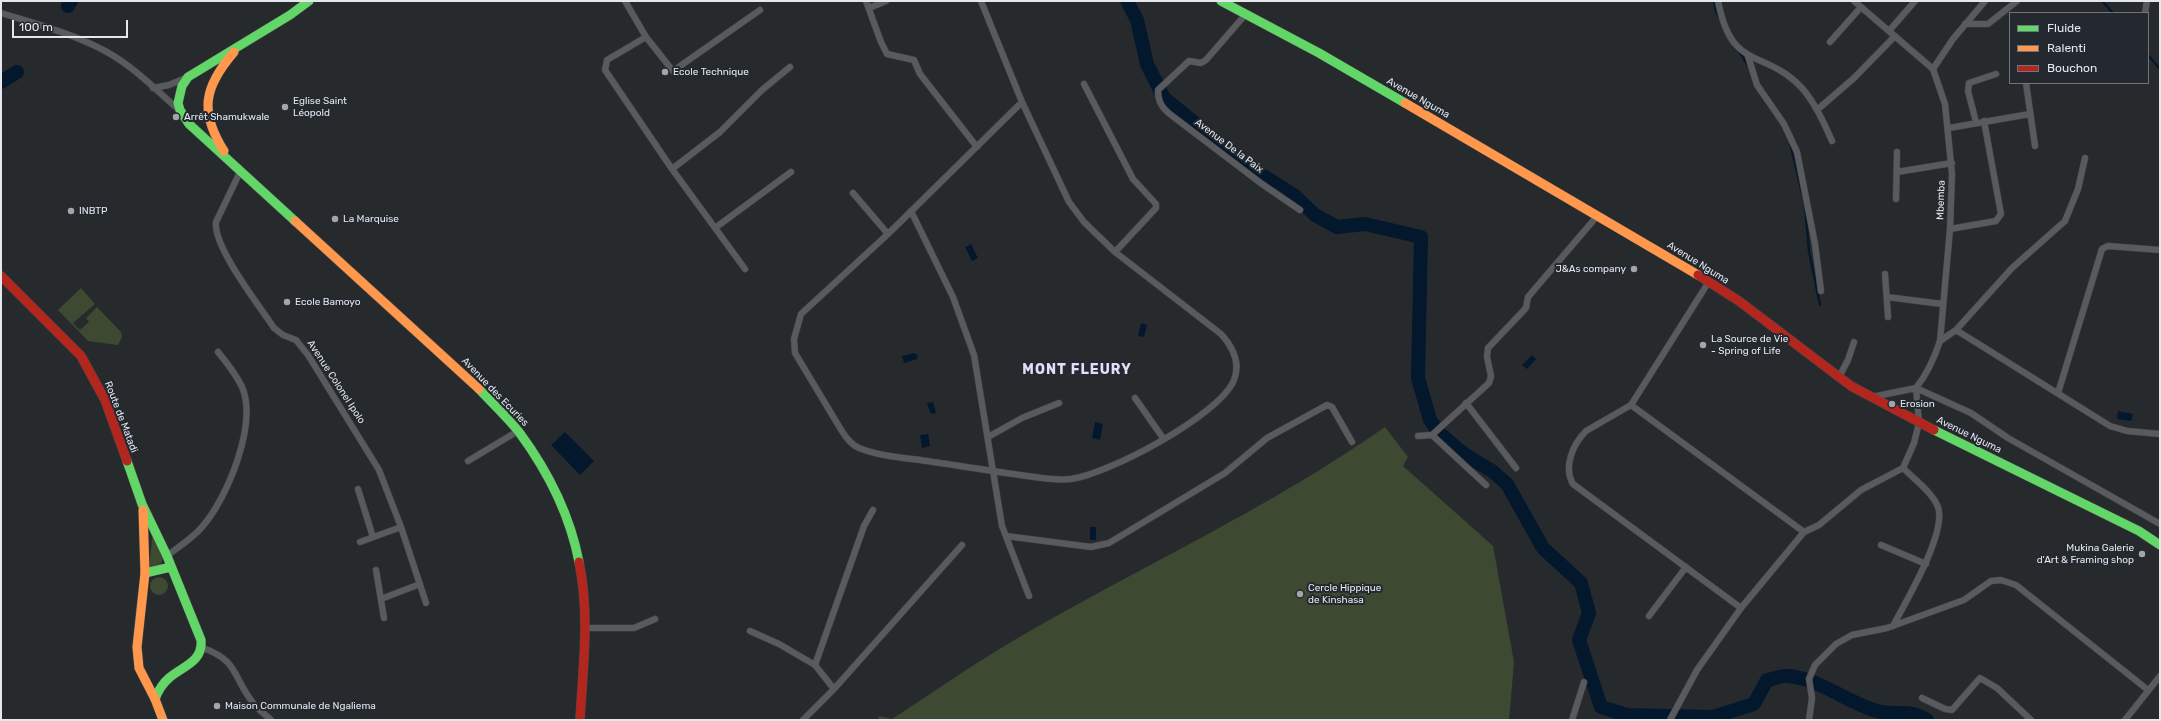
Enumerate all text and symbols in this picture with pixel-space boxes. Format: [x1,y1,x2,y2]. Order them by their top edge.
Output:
scale bar [14,12,130,38]
legend [2009,12,2149,84]
text: 100 m [19,20,53,34]
text: Fluide [2047,21,2081,35]
text: Ralenti [2047,41,2086,55]
text: Bouchon [2047,61,2097,75]
place label: Ecole Technique [673,66,749,78]
marker: Ecole Technique [660,67,670,77]
street label: Avenue Nguma [1384,75,1452,121]
place label: Eglise Saint Léopold [293,95,347,118]
marker: Eglise Saint Léopold [280,102,290,112]
place label: Arrêt Shamukwale [184,111,269,123]
marker: Arrêt Shamukwale [171,112,181,122]
street label: Avenue De la Paix [1192,116,1266,176]
street label: Mbemba [1934,180,1948,220]
place label: INBTP [79,205,107,217]
marker: INBTP [66,206,76,216]
place label: La Marquise [343,213,399,225]
marker: La Marquise [330,214,340,224]
street label: Avenue Nguma [1665,239,1731,287]
place label: J&As company [1555,263,1626,275]
marker: J&As company [1629,264,1639,274]
place label: Ecole Bamoyo [295,296,360,308]
marker: Ecole Bamoyo [282,297,292,307]
place label: La Source de Vie - Spring of Life [1711,333,1788,356]
street label: Avenue Colonel Ipolo [305,338,367,426]
marker: La Source de Vie - Spring of Life [1698,340,1708,350]
street label: Avenue des Ecuries [459,355,531,429]
district label: MONT FLEURY [1022,362,1132,378]
street label: Route de Matadi [102,380,140,454]
place label: Erosion [1900,398,1935,410]
marker: Erosion [1887,399,1897,409]
street label: Avenue Nguma [1935,414,2003,456]
place label: Mukina Galerie d'Art & Framing shop [2037,542,2134,566]
marker: Mukina Galerie d'Art & Framing shop [2137,549,2147,559]
place label: Cercle Hippique de Kinshasa [1308,582,1381,606]
marker: Cercle Hippique de Kinshasa [1295,589,1305,599]
place label: Maison Communale de Ngaliema [225,700,376,712]
marker: Maison Communale de Ngaliema [212,701,222,711]

